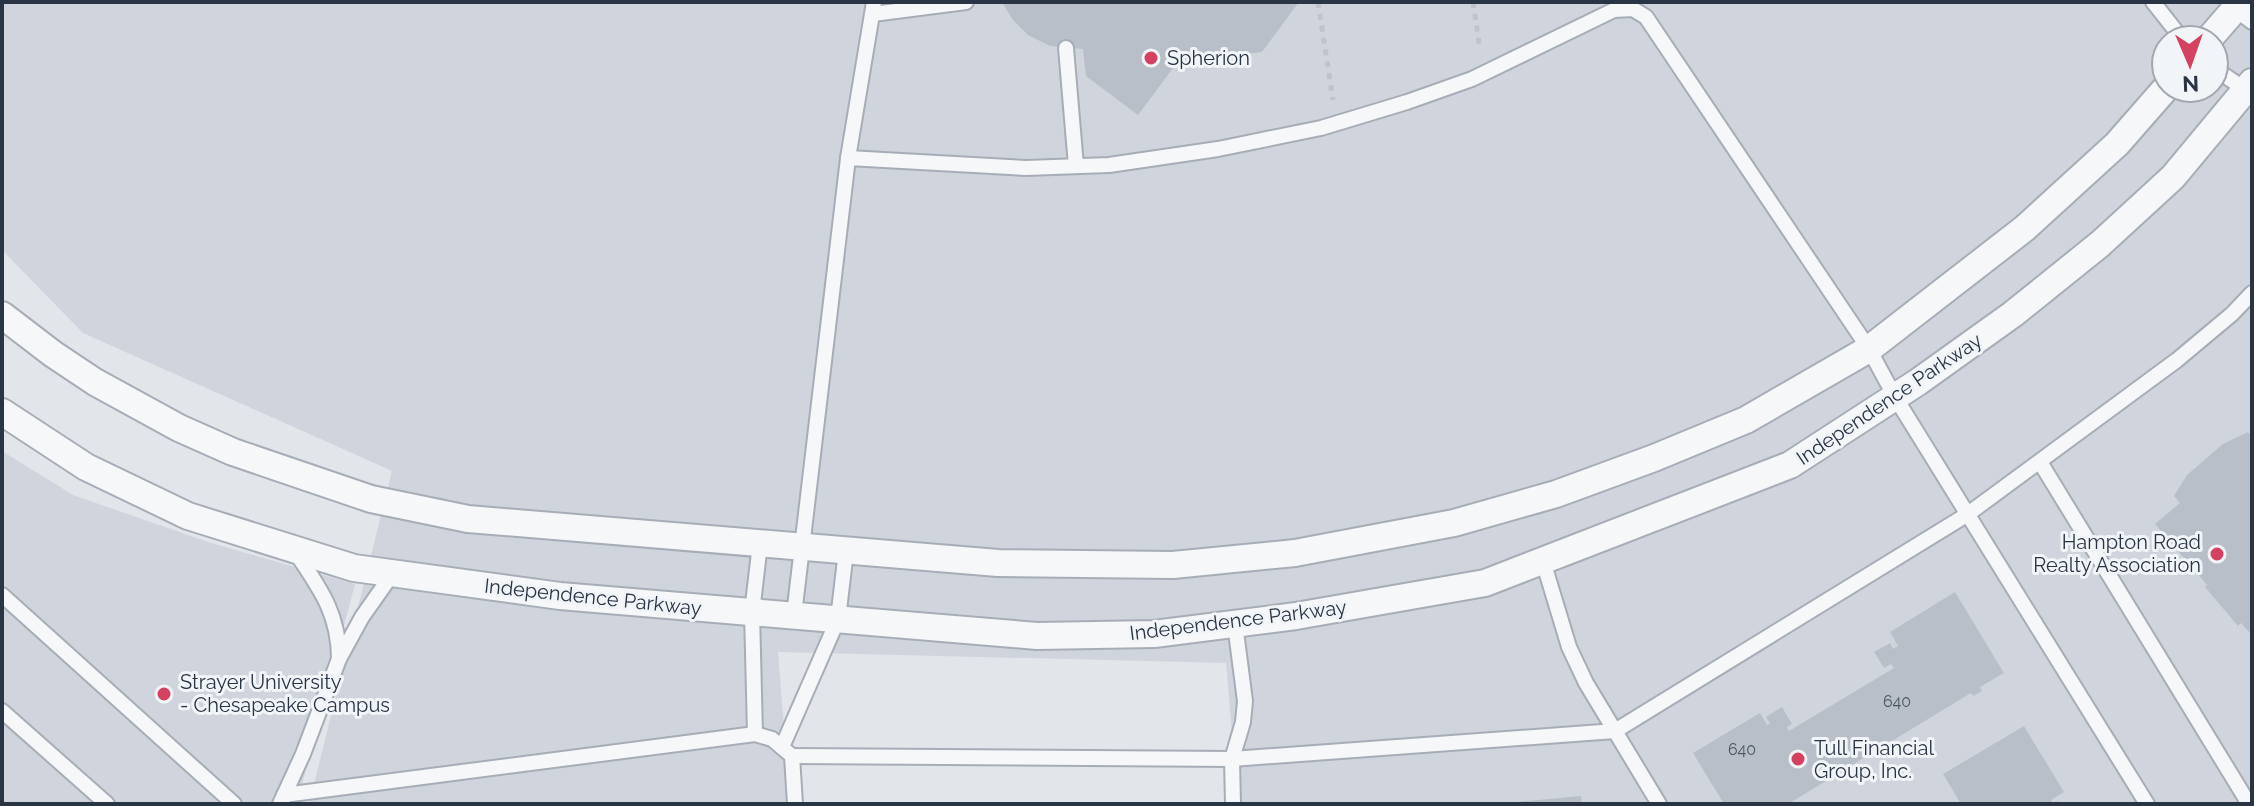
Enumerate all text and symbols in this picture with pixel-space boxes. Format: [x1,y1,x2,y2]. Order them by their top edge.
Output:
north arrow [2150,24,2230,104]
place label: Spherion [1167,46,1250,70]
marker: Spherion [1142,49,1160,67]
text: N [2182,71,2200,97]
street label: Independence Parkway [1792,328,1986,470]
place label: Hampton Road Realty Association [2033,530,2201,577]
marker: Hampton Road Realty Association [2208,545,2226,563]
street label: Independence Parkway [483,574,703,620]
street label: Independence Parkway [1128,595,1348,645]
place label: Strayer University - Chesapeake Campus [180,670,390,717]
marker: Strayer University - Chesapeake Campus [155,685,173,703]
house number: 640 [1883,692,1911,711]
place label: Tull Financial Group, Inc. [1814,736,1934,783]
house number: 640 [1728,740,1756,759]
marker: Tull Financial Group, Inc. [1789,750,1807,768]

